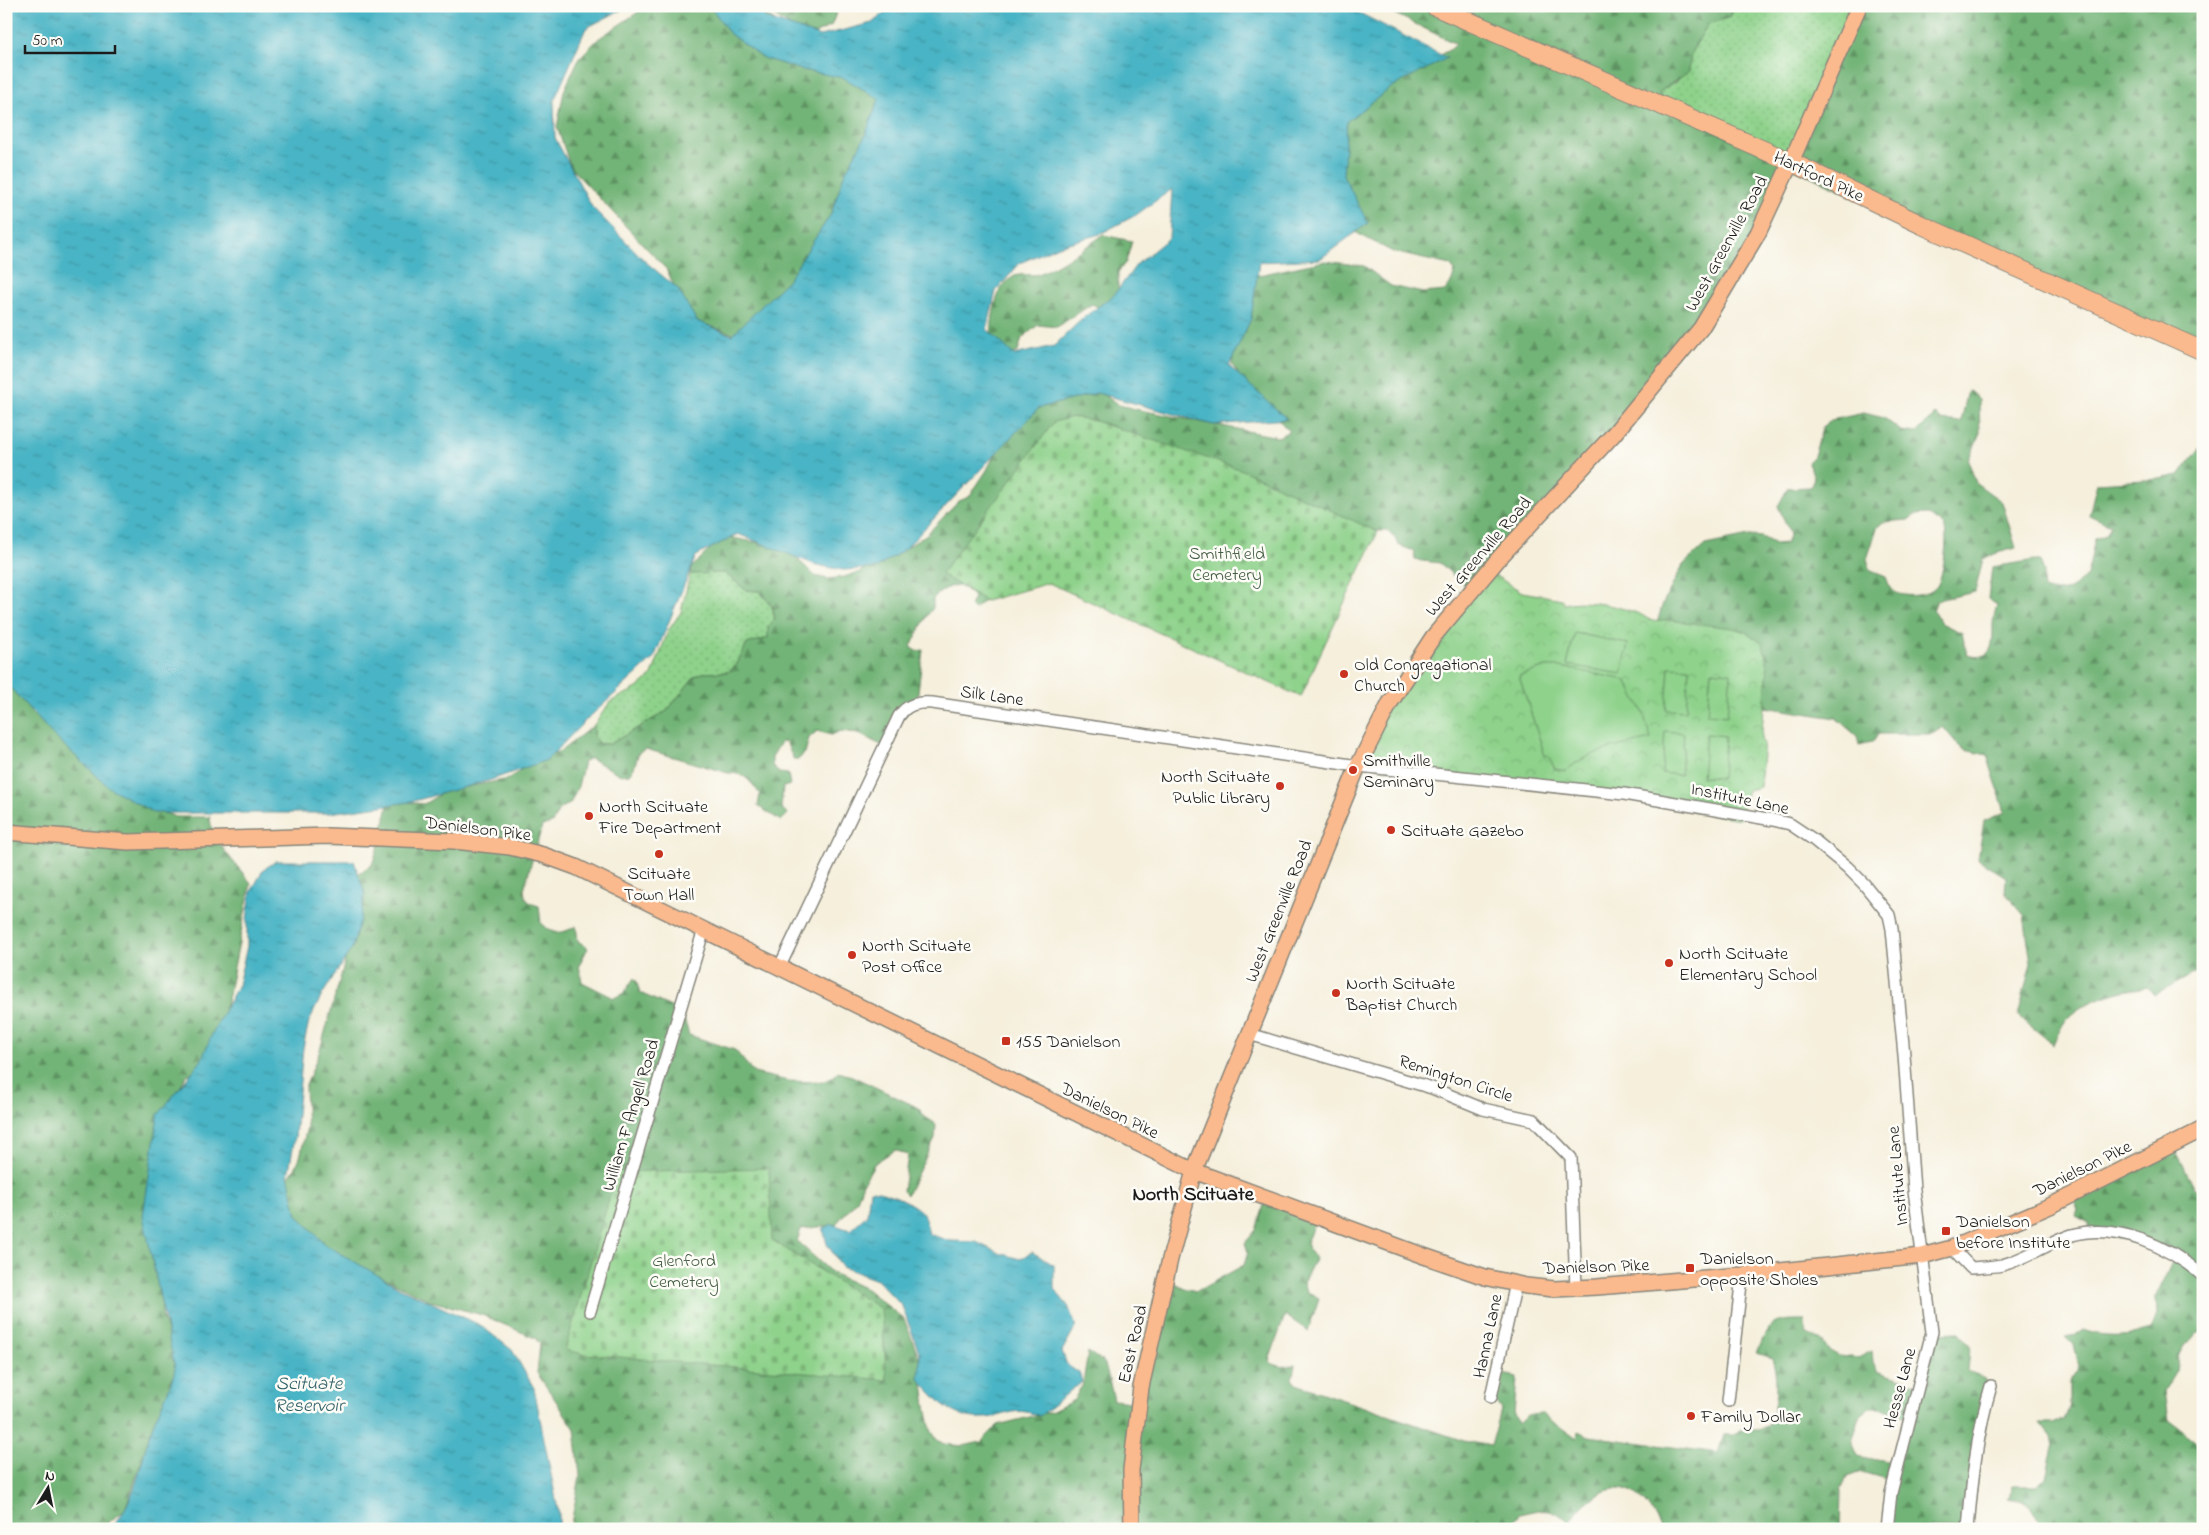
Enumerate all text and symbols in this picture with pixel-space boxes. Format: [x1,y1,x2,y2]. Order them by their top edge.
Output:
scale bar [25,22,115,54]
text: 50 m [32,30,63,52]
street label: Hartford Pike [1769,145,1869,211]
street label: West Greenville Road [1680,171,1776,317]
street label: West Greenville Road [1420,492,1539,623]
park label: Smithfield Cemetery [1189,542,1265,589]
place label: Old Congregational Church [1354,653,1491,700]
marker: Old Congregational Church [1338,668,1350,680]
street label: Silk Lane [958,680,1026,714]
place label: Smithville Seminary [1363,749,1434,796]
marker: Smithville Seminary [1347,764,1359,776]
place label: North Scituate Public Library [1161,765,1271,812]
street label: Institute Lane [1688,777,1792,823]
marker: North Scituate Public Library [1274,780,1286,792]
place label: North Scituate Fire Department [598,795,721,842]
street label: Danielson Pike [422,810,533,849]
marker: North Scituate Fire Department [583,810,595,822]
place label: Scituate Gazebo [1401,819,1524,845]
marker: Scituate Gazebo [1385,824,1397,836]
street label: West Greenville Road [1239,837,1320,987]
marker: Scituate Town Hall [653,848,665,860]
place label: Scituate Town Hall [624,862,694,909]
place label: North Scituate Post Office [862,934,972,981]
place label: North Scituate Elementary School [1679,942,1817,989]
marker: North Scituate Post Office [846,949,858,961]
marker: North Scituate Elementary School [1663,957,1675,969]
place label: North Scituate Baptist Church [1345,972,1457,1019]
marker: North Scituate Baptist Church [1330,987,1342,999]
place label: 155 Danielson [1016,1030,1120,1056]
marker: 155 Danielson [1000,1035,1012,1047]
street label: William F Angell Road [596,1036,668,1195]
street label: Remington Circle [1395,1049,1517,1112]
street label: Danielson Pike [1055,1076,1164,1147]
street label: Institute Lane [1882,1124,1916,1227]
street label: Danielson Pike [2028,1134,2137,1205]
district label: North Scituate [1132,1181,1255,1210]
place label: Danielson before Institute [1955,1210,2071,1257]
marker: Danielson before Institute [1940,1225,1952,1237]
place label: Danielson opposite Sholes [1699,1247,1819,1294]
park label: Glenford Cemetery [649,1249,719,1296]
street label: Danielson Pike [1541,1253,1651,1283]
marker: Danielson opposite Sholes [1684,1262,1696,1274]
street label: Hanna Lane [1467,1291,1511,1381]
street label: East Road [1112,1303,1156,1386]
street label: Hesse Lane [1878,1344,1924,1432]
water label: Scituate Reservoir [274,1371,346,1420]
place label: Family Dollar [1700,1405,1801,1431]
marker: Family Dollar [1685,1410,1697,1422]
north arrow [22,1462,72,1512]
text: N [44,1466,56,1488]

